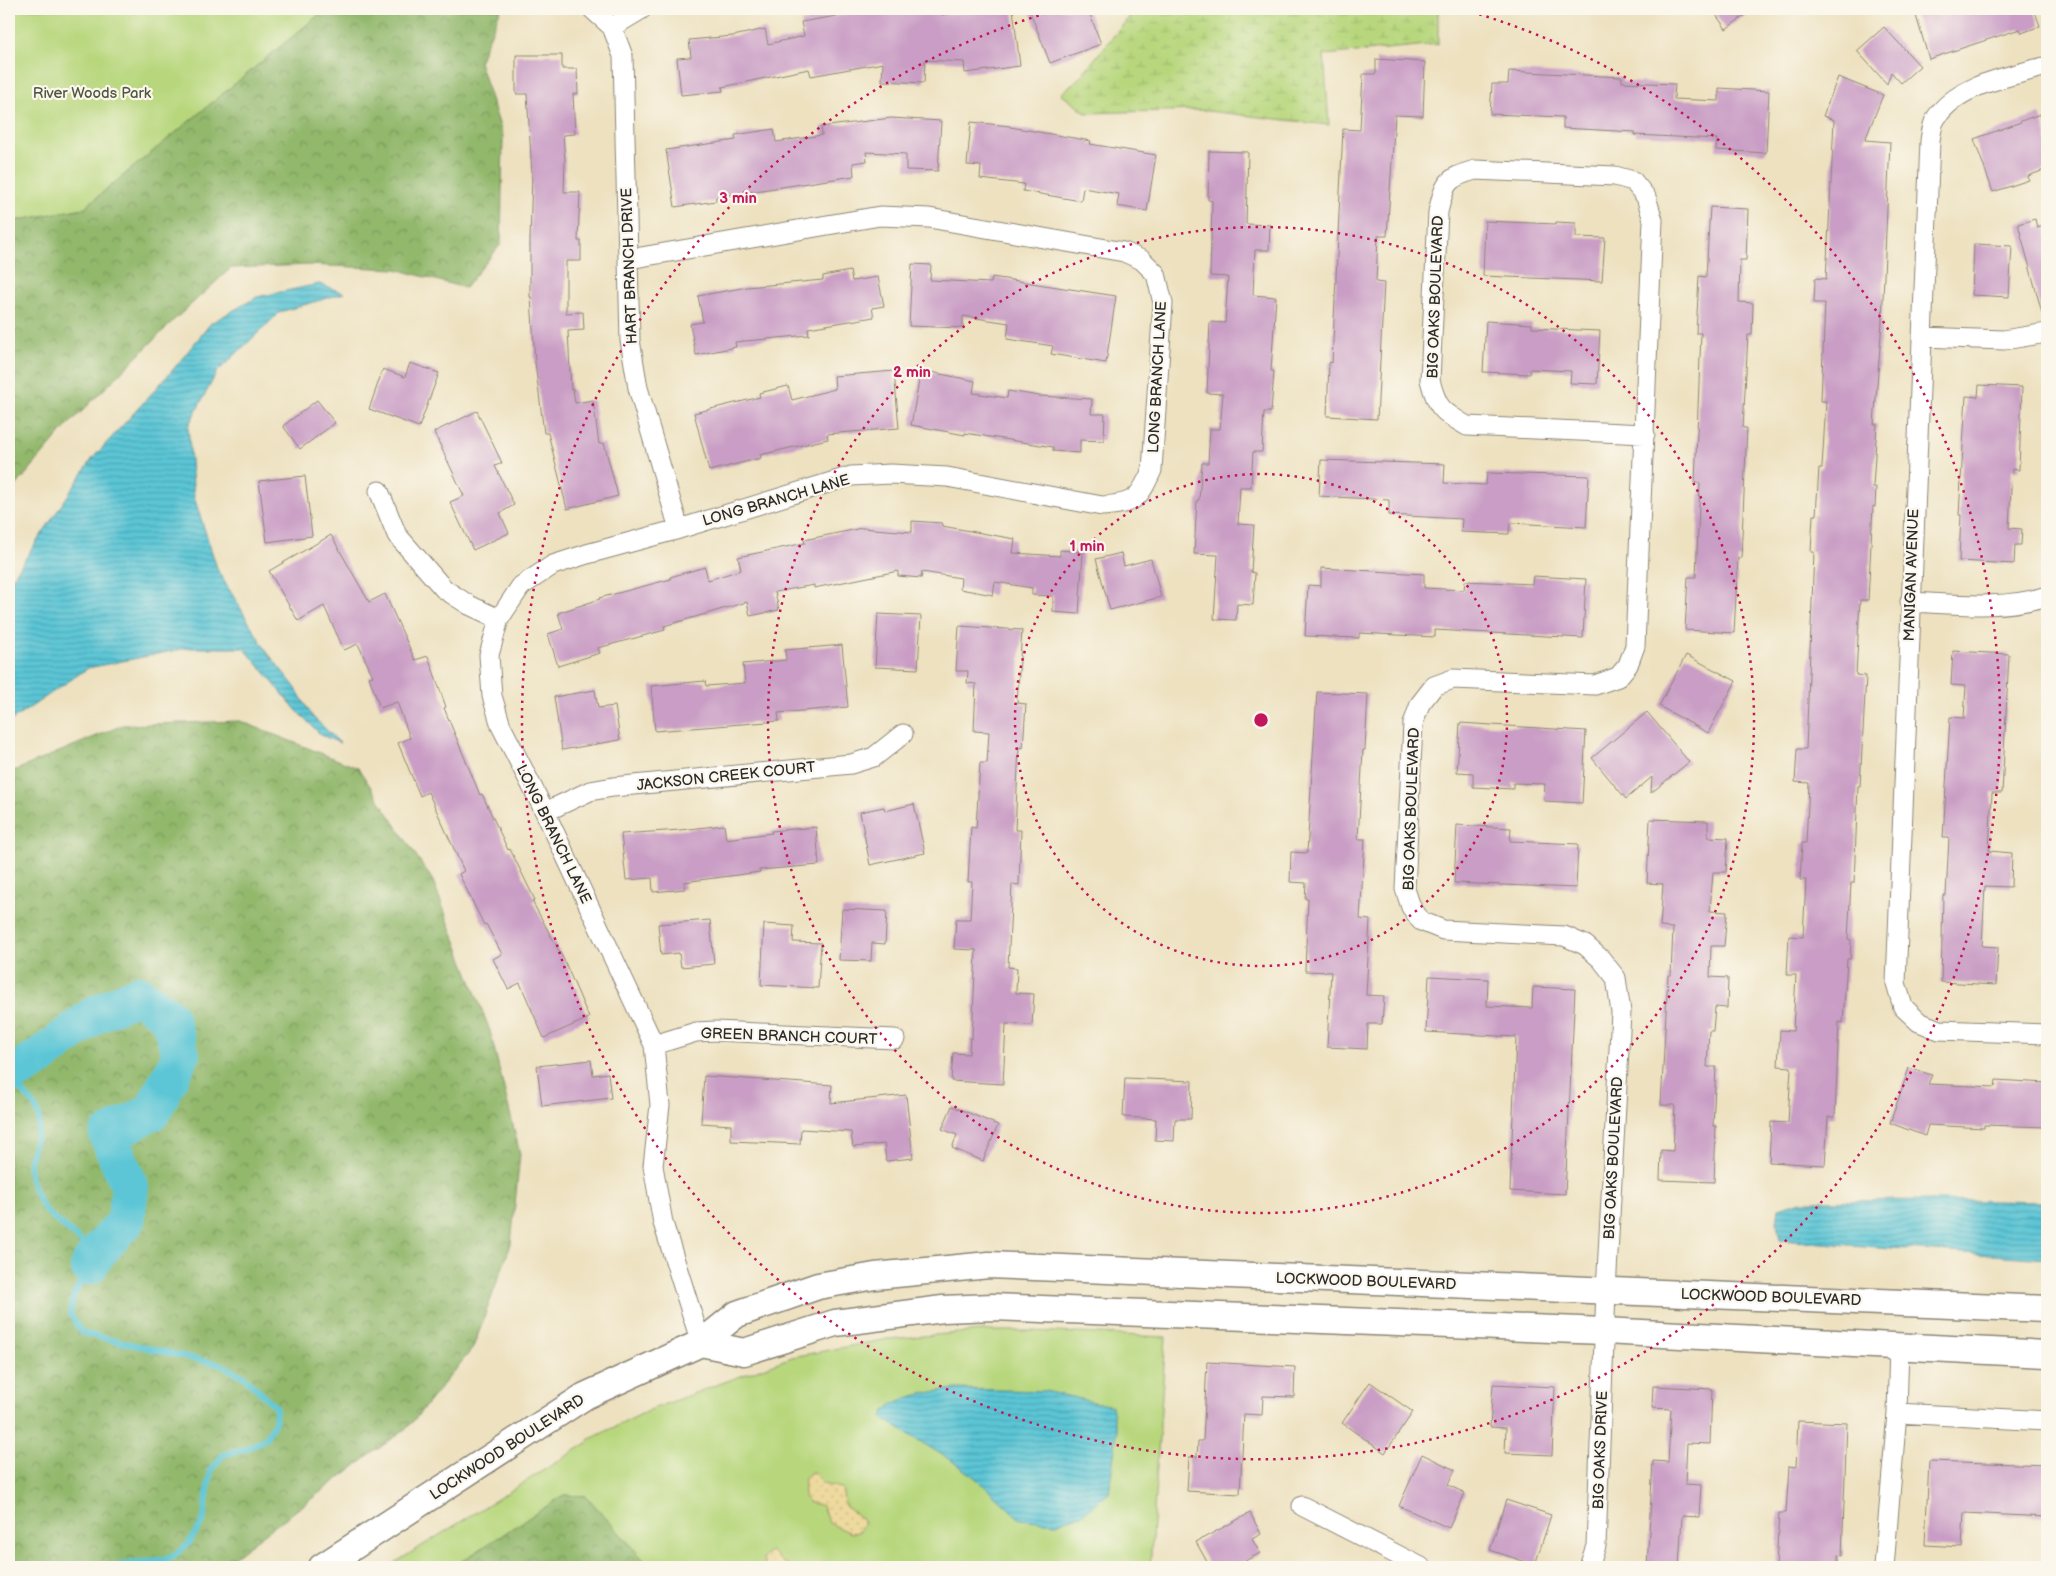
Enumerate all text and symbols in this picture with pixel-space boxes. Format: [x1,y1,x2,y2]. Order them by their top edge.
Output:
park label: River Woods Park [33,84,152,103]
street label: HART BRANCH DRIVE [617,187,642,344]
text: 3 min [719,189,757,208]
street label: BIG OAKS BOULEVARD [1423,215,1448,379]
street label: LONG BRANCH LANE [1144,300,1171,454]
text: 2 min [893,363,931,382]
street label: LONG BRANCH LANE [700,470,852,531]
street label: MANIGAN AVENUE [1900,508,1923,642]
text: 1 min [1069,537,1105,556]
centre of rings [1252,711,1270,729]
street label: BIG OAKS BOULEVARD [1399,727,1424,891]
street label: JACKSON CREEK COURT [636,758,816,795]
street label: LONG BRANCH LANE [512,762,596,907]
street label: GREEN BRANCH COURT [700,1024,878,1049]
street label: BIG OAKS BOULEVARD [1600,1076,1627,1240]
street label: LOCKWOOD BOULEVARD [1275,1269,1457,1294]
street label: LOCKWOOD BOULEVARD [1680,1285,1862,1310]
street label: LOCKWOOD BOULEVARD [426,1390,588,1505]
street label: BIG OAKS DRIVE [1589,1390,1612,1510]

